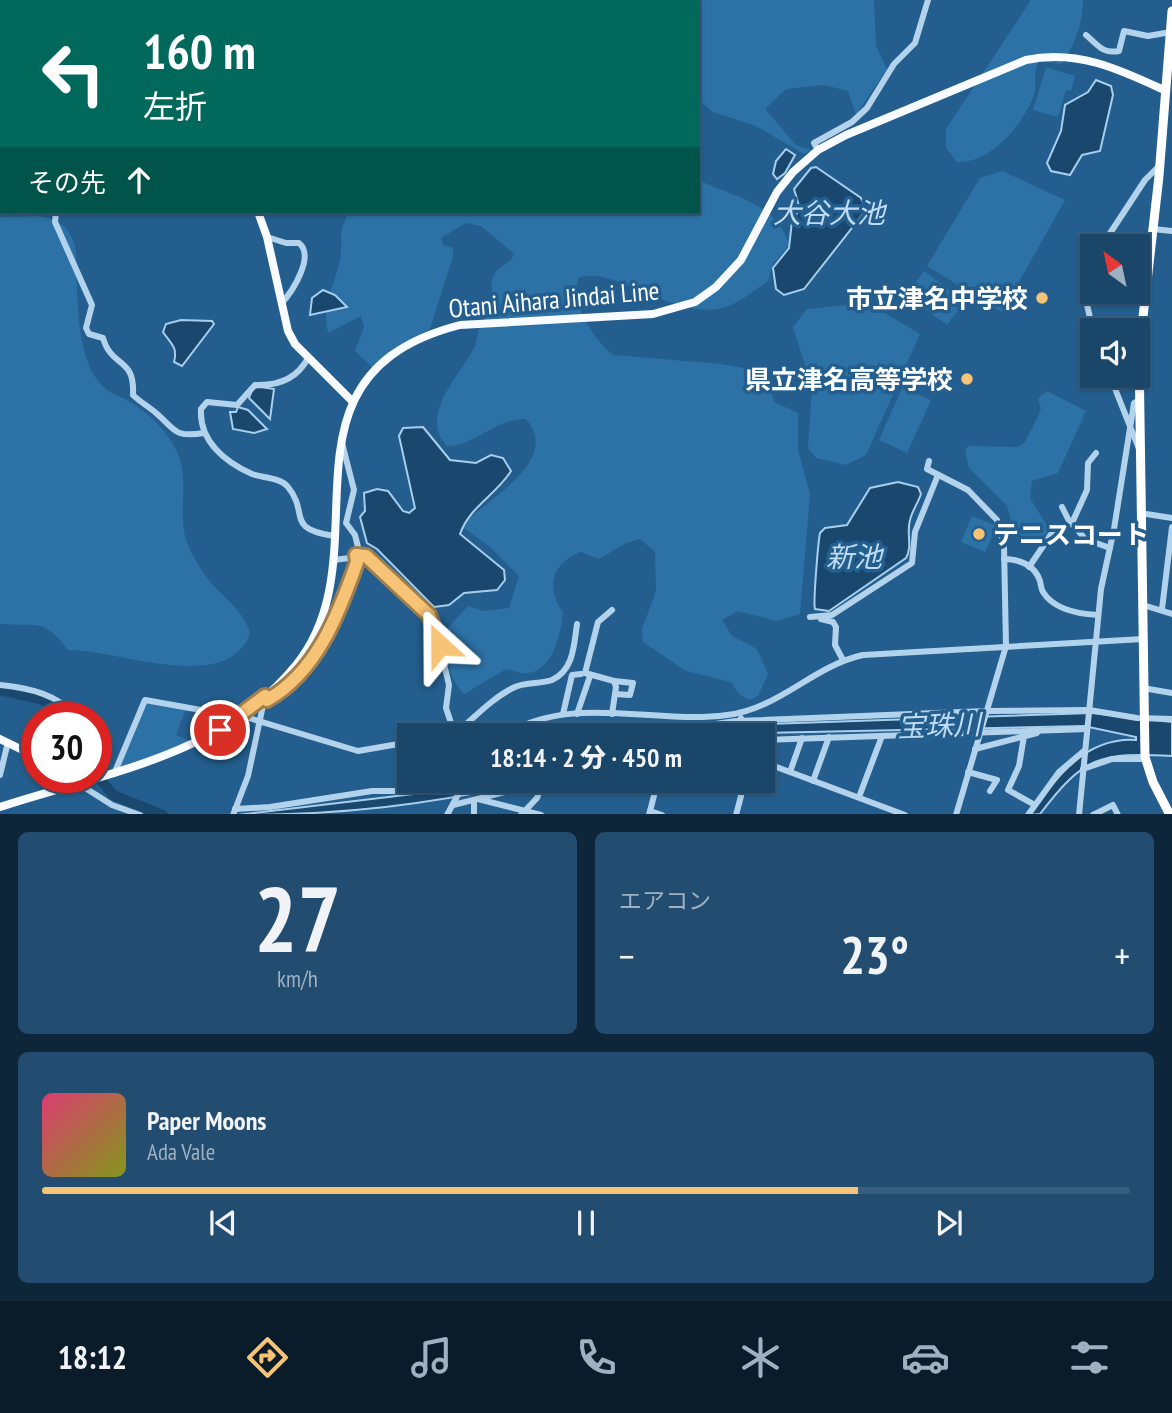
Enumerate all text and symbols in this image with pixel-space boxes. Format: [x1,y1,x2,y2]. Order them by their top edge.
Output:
text: 160 m [143,19,256,83]
icon: left [28,28,119,119]
text: 左折 [143,85,207,127]
icon: ahead [120,161,158,199]
text: その先 [28,166,106,199]
water label: 大谷大池 [773,194,888,231]
north arrow [1080,234,1150,304]
map controls [1080,234,1150,388]
street label: Otani Aihara Jindai Line [447,273,661,325]
place label: 市立津名中学校 [846,282,1028,315]
marker: 市立津名中学校 [1034,290,1050,306]
button: sound [1080,318,1150,388]
place label: 県立津名高等学校 [745,363,953,396]
marker: 県立津名高等学校 [959,371,975,387]
place label: テニスコート [993,518,1149,551]
marker: テニスコート [971,526,987,542]
water label: 新池 [826,538,885,575]
position arrow [403,608,477,682]
pin [190,700,250,760]
speed limit sign: 30 [21,702,112,793]
water label: 宝珠川 [896,705,985,745]
icon: arrive [201,711,239,749]
text: 18:14 · 2 分 · 450 m [490,741,682,774]
text: 27 [254,859,341,977]
text: エアコン [619,886,711,915]
text: 23° [840,921,909,988]
text: − [619,931,635,980]
text: + [1114,931,1130,980]
text: km/h [277,964,318,993]
text: Paper Moons [147,1104,266,1137]
text: Ada Vale [147,1137,215,1166]
icon: previous [204,1204,242,1242]
icon: pause [567,1204,605,1242]
icon: next [930,1204,968,1242]
icon: directions [243,1333,292,1382]
icon: music [407,1333,456,1382]
icon: phone [572,1333,621,1382]
icon: climate [736,1333,785,1382]
icon: car [901,1333,950,1382]
icon: filters [1065,1333,1114,1382]
text: 18:12 [58,1336,127,1378]

